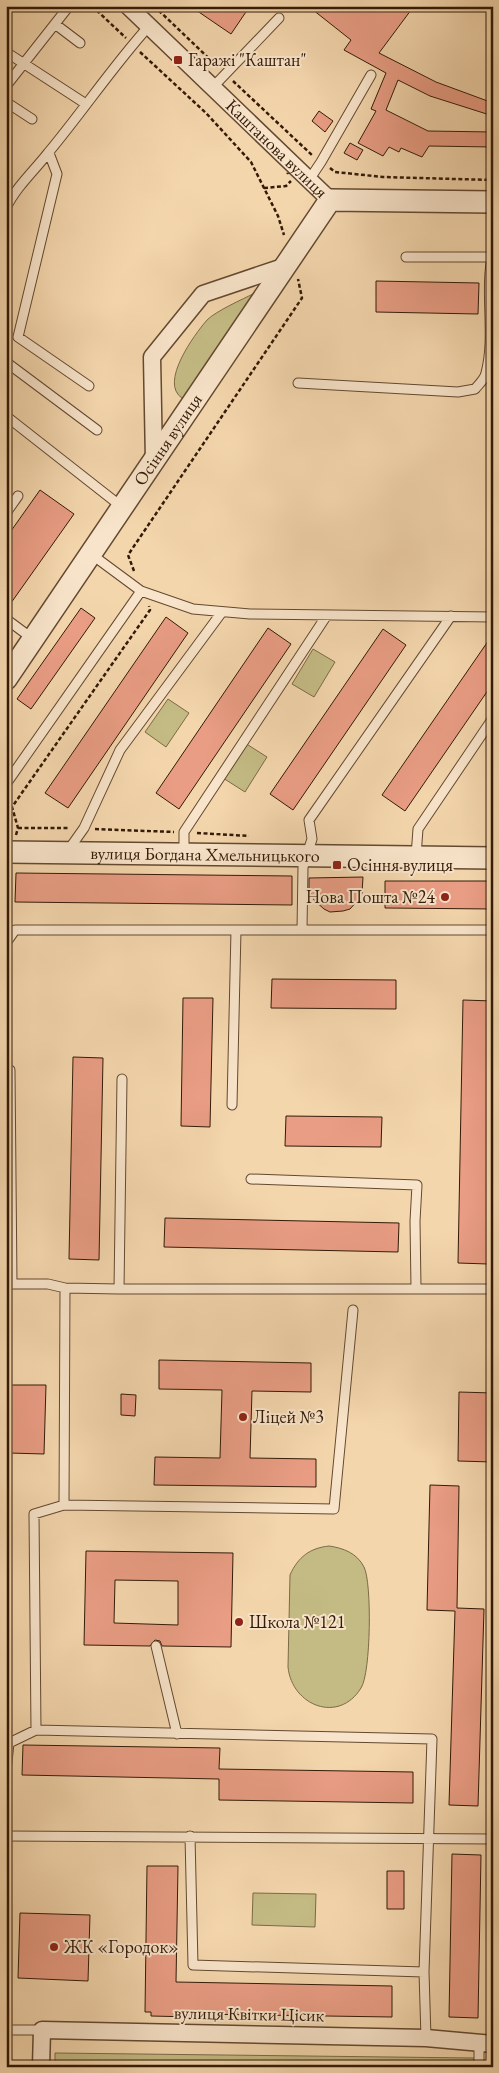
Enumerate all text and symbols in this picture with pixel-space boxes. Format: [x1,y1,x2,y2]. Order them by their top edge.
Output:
place label: Гаражі "Каштан" [188,48,306,71]
marker: Гаражі "Каштан" [172,54,184,66]
street label: Каштанова вулиця [221,94,333,203]
street label: Осіння вулиця [128,389,207,490]
street label: вулиця Богдана Хмельницького [90,841,320,867]
place label: Осіння вулиця [347,853,453,876]
marker: Осіння вулиця [331,859,343,871]
place label: Нова Пошта №24 [306,885,435,908]
marker: Нова Пошта №24 [439,891,451,903]
place label: Ліцей №3 [253,1405,324,1428]
marker: Ліцей №3 [237,1411,249,1423]
place label: Школа №121 [249,1610,345,1633]
marker: Школа №121 [233,1616,245,1628]
place label: ЖК «Городок» [63,1935,179,1958]
marker: ЖК «Городок» [48,1941,60,1953]
street label: вулиця Квітки Цісик [174,2001,325,2026]

